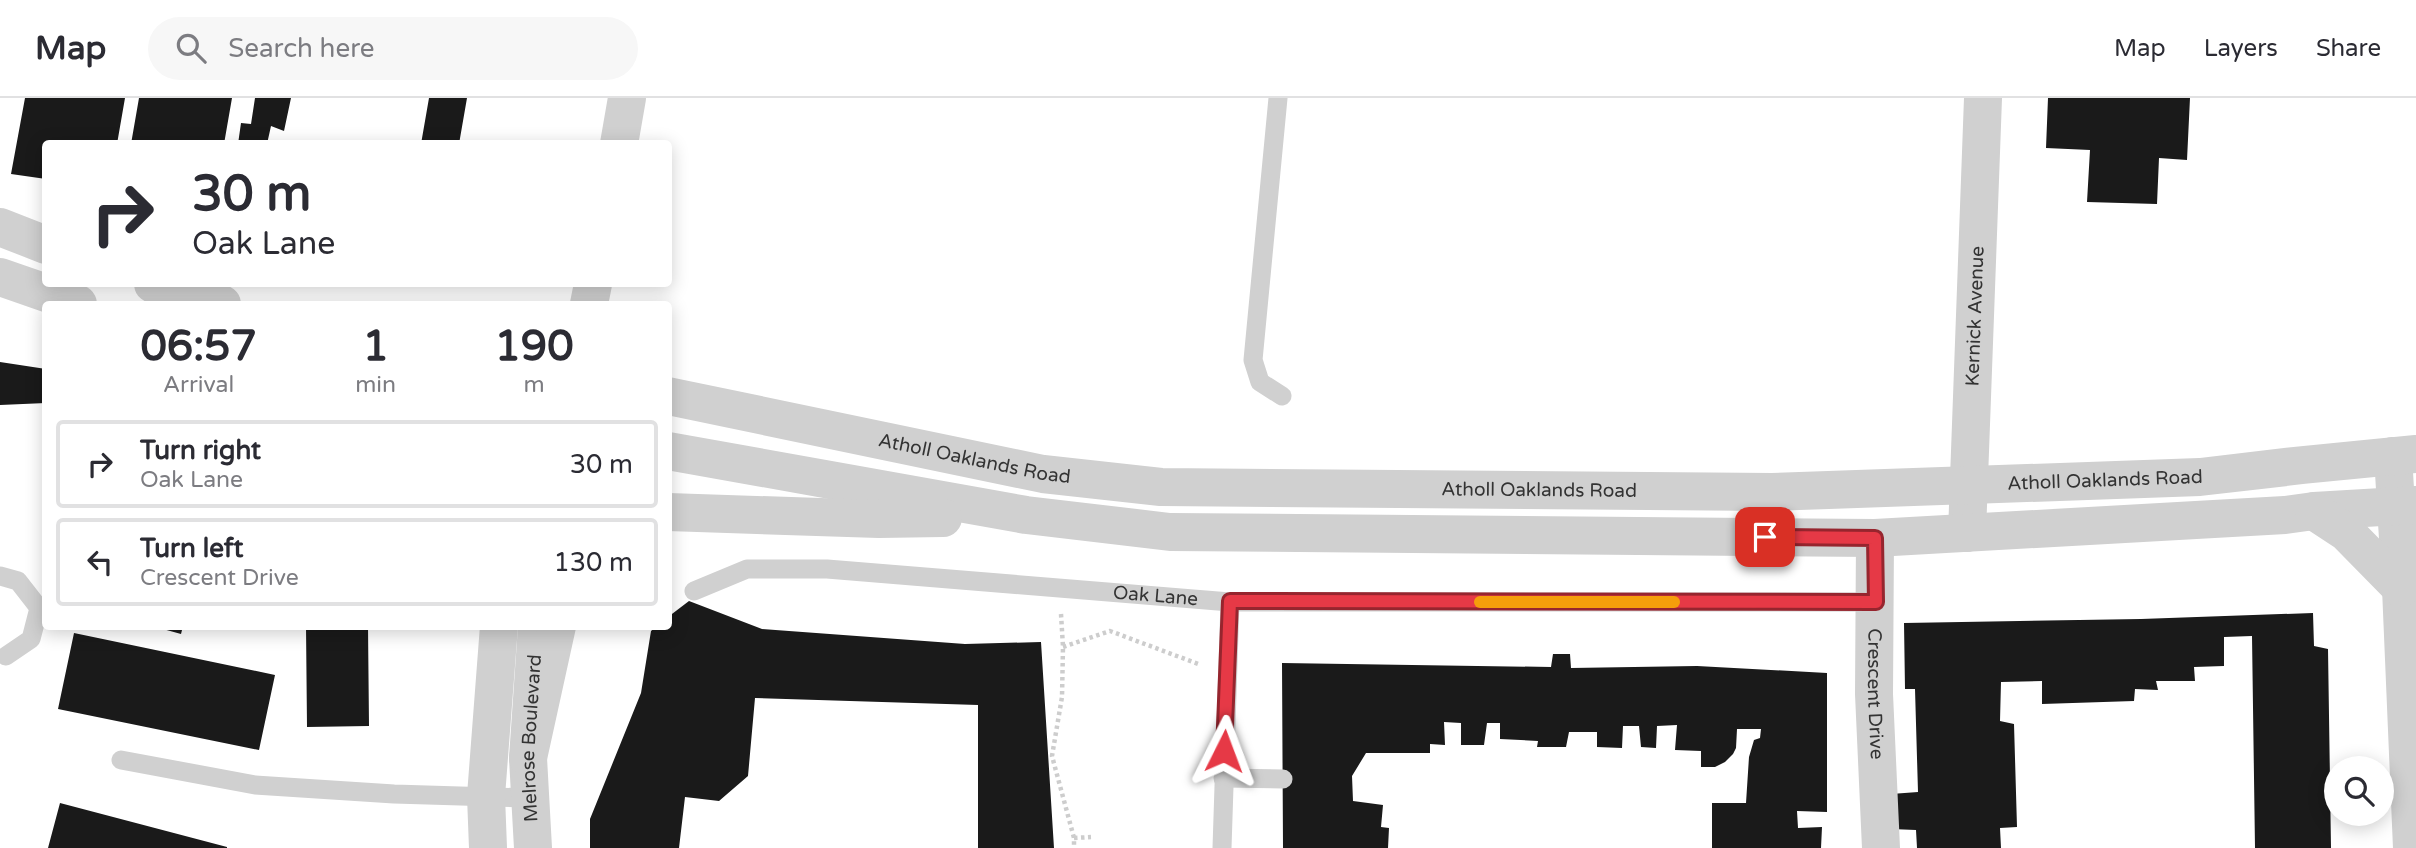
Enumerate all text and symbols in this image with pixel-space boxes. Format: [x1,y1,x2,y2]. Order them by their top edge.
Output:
search box [148,17,638,80]
text: Map [35,29,106,68]
icon: search [172,29,210,67]
text: Search here [228,33,374,64]
text: Map [2114,34,2166,63]
text: Layers [2204,34,2278,63]
text: Share [2316,34,2381,63]
text: 30 m [192,165,311,224]
icon: right [77,168,168,259]
text: Oak Lane [192,225,335,263]
street label: Kernick Avenue [1961,245,1989,387]
text: 06:57 [140,321,257,372]
text: 1 [362,321,389,372]
text: 190 [494,321,574,372]
text: Arrival [163,371,234,399]
text: min [355,371,396,399]
text: m [523,371,545,399]
street label: Atholl Oaklands Road [876,429,1072,488]
text: Turn right [140,435,261,466]
icon: right [81,445,119,483]
text: 30 m [570,449,633,480]
text: Oak Lane [140,466,243,494]
street label: Atholl Oaklands Road [2007,466,2203,495]
street label: Atholl Oaklands Road [1441,478,1637,502]
pin [1735,507,1795,567]
icon: arrive [1746,518,1784,556]
text: Turn left [140,533,243,564]
icon: left [81,543,119,581]
text: 130 m [553,547,633,578]
text: Crescent Drive [140,564,299,592]
street label: Oak Lane [1112,581,1199,610]
street label: Crescent Drive [1863,628,1888,760]
street label: Melrose Boulevard [517,653,546,823]
position arrow [1187,714,1261,788]
map controls [2324,756,2394,826]
button: search [2324,756,2394,826]

